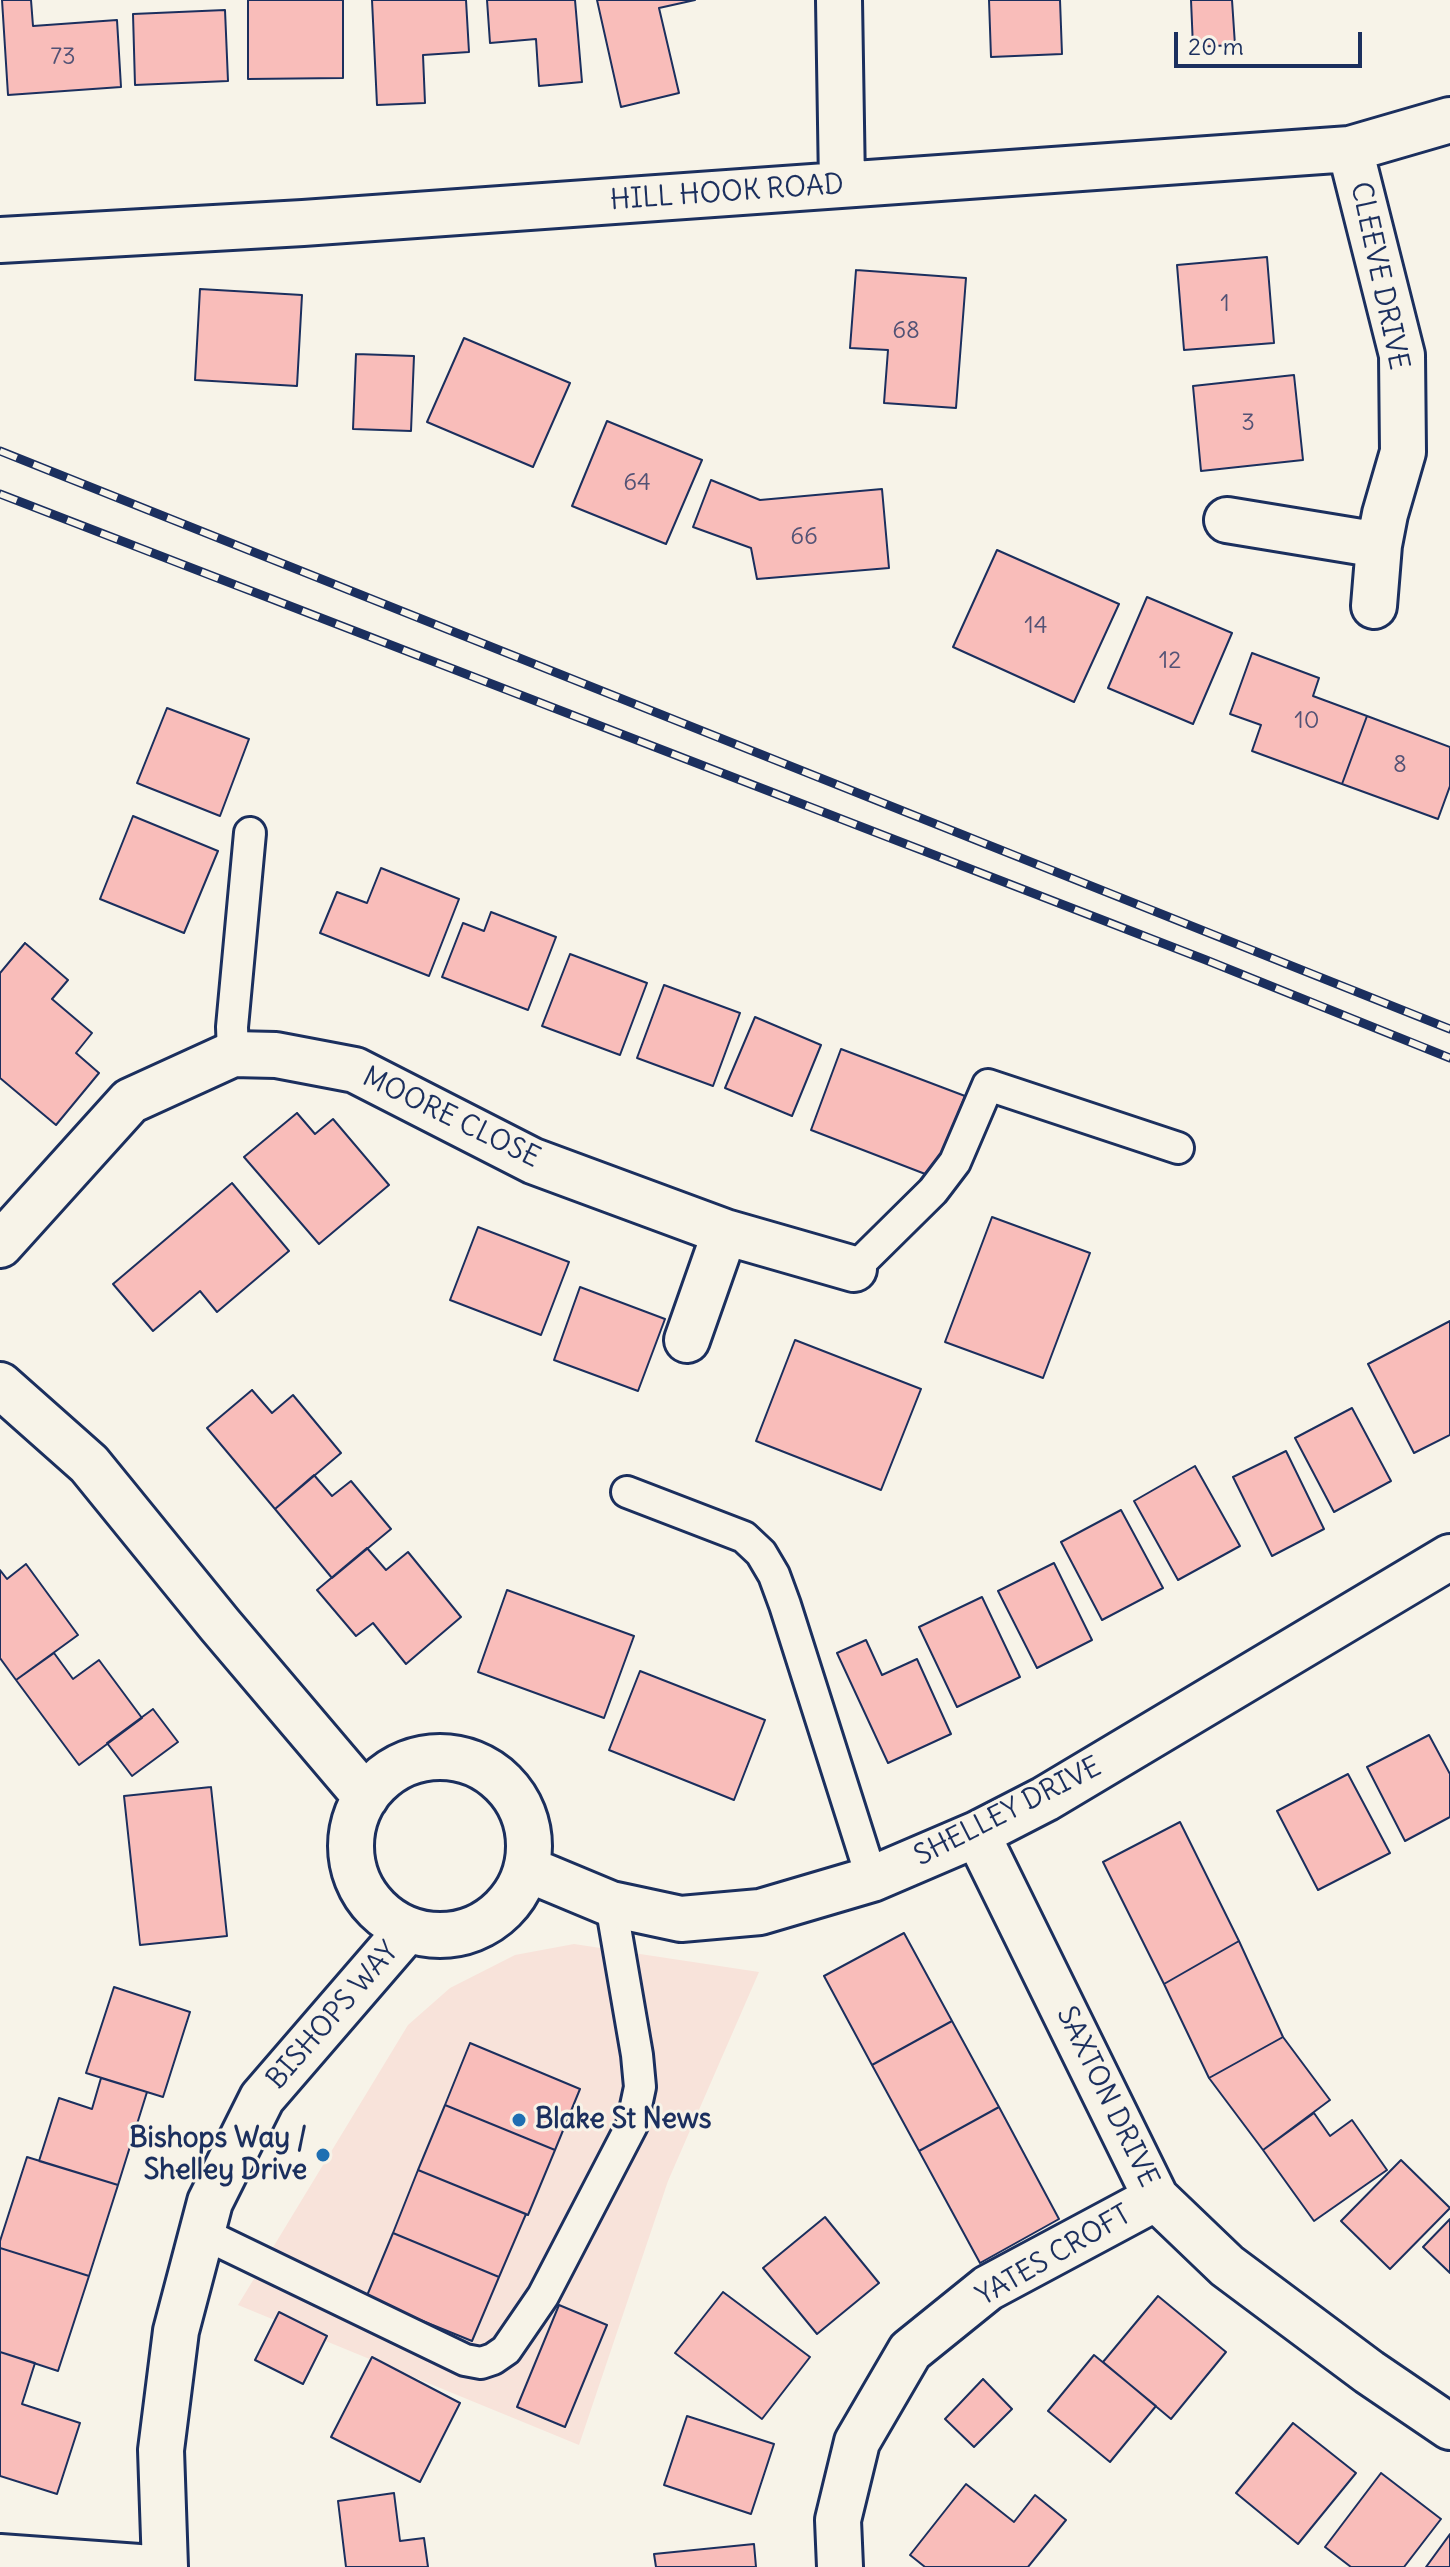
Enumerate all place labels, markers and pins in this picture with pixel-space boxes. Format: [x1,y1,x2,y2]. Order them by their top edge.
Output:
place label: Blake St News [535,2103,712,2137]
marker: Blake St News [510,2111,528,2129]
place label: Bishops Way / Shelley Drive [129,2122,307,2188]
marker: Bishops Way / Shelley Drive [314,2146,332,2164]

